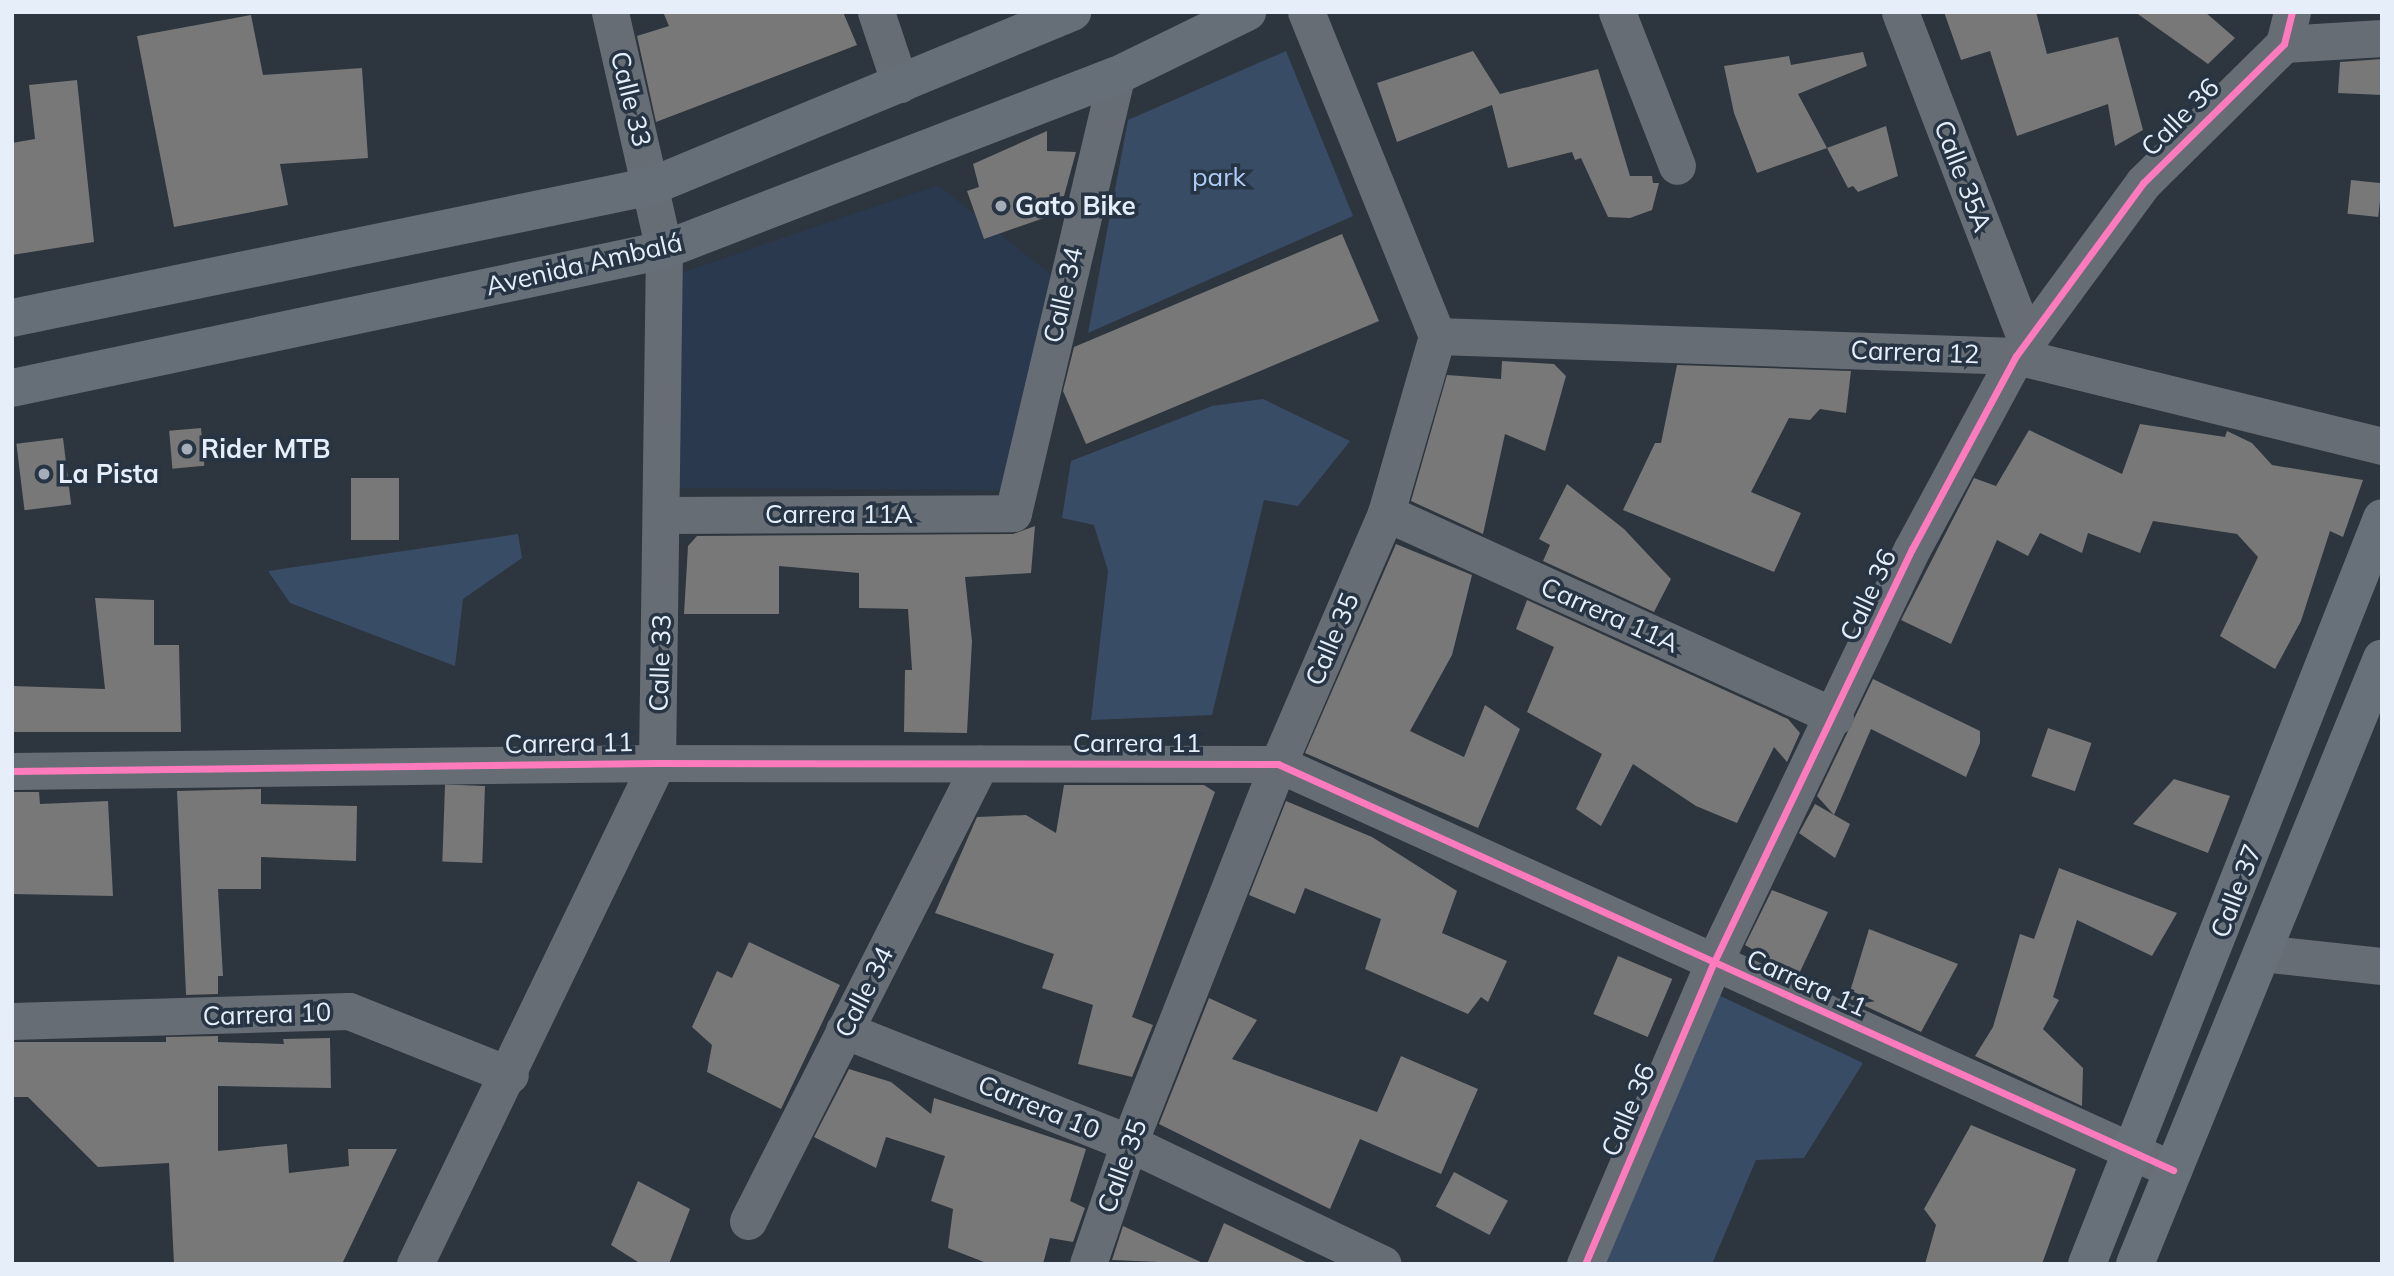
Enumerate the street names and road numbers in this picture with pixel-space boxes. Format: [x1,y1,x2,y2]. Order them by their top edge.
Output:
street label: Calle 33 [604,48,658,150]
street label: Calle 36 [2135,72,2225,162]
street label: Calle 35A [1928,116,1998,236]
street label: Avenida Ambalá [483,226,685,302]
street label: Calle 34 [1037,244,1089,346]
street label: Carrera 12 [1850,334,1980,370]
street label: Carrera 11A [765,498,913,530]
street label: Calle 36 [1833,544,1903,646]
street label: Carrera 11A [1536,571,1684,659]
street label: Calle 35 [1299,588,1365,690]
street label: Calle 33 [643,614,677,712]
street label: Carrera 11 [504,726,634,760]
street label: Carrera 11 [1073,727,1201,759]
street label: Calle 37 [2204,840,2268,942]
street label: Calle 34 [828,941,900,1043]
street label: Carrera 11 [1742,943,1872,1023]
street label: Carrera 10 [202,996,332,1032]
street label: Calle 36 [1595,1059,1661,1161]
street label: Carrera 10 [973,1068,1105,1146]
street label: Calle 35 [1091,1115,1153,1217]

